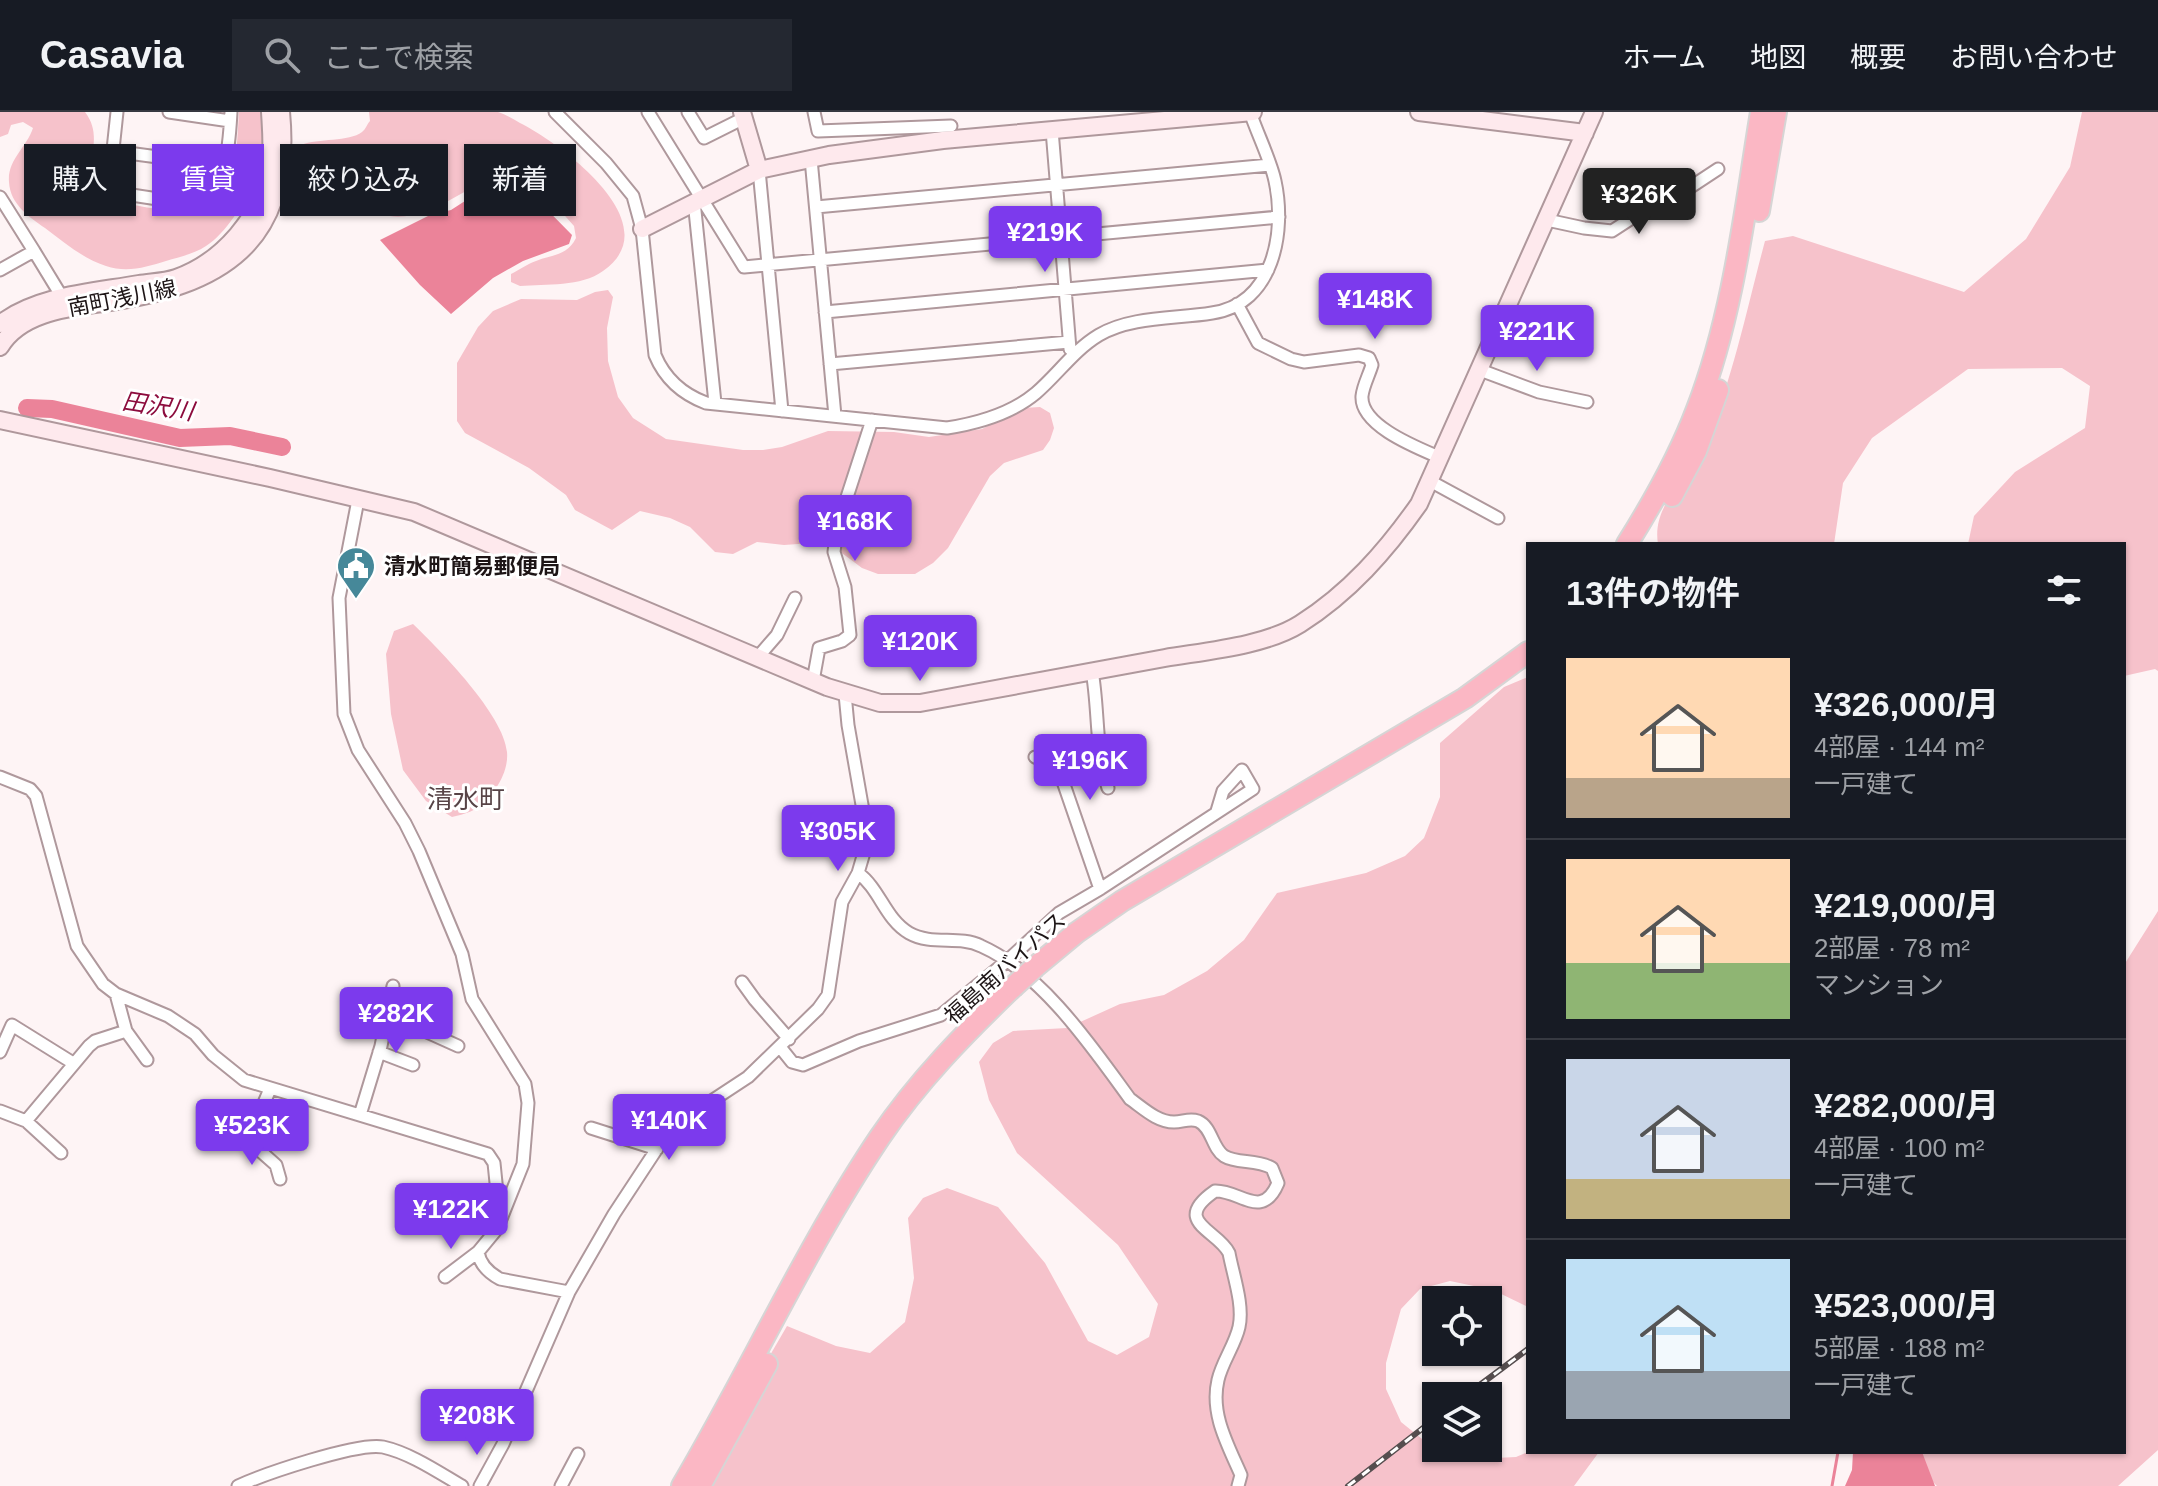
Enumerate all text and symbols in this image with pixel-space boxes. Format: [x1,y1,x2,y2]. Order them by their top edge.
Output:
search box [232,19,792,91]
icon: search [260,33,304,77]
text: Casavia [40,34,184,76]
text: ここで検索 [324,41,474,74]
text: ホーム [1623,42,1706,73]
text: 地図 [1750,42,1806,73]
text: 概要 [1850,42,1906,73]
text: お問い合わせ [1950,42,2118,73]
chip: 購入 [24,144,136,216]
chip: 賃貸 [152,144,264,216]
chip: 絞り込み [280,144,448,216]
chip: 新着 [464,144,576,216]
pin: ¥326K [1583,168,1695,236]
text: ¥326K [1601,179,1677,209]
pin: ¥219K [989,206,1101,274]
text: ¥219K [1007,217,1083,247]
pin: ¥148K [1319,273,1431,341]
street label: 南町浅川線 [66,275,178,321]
text: ¥148K [1337,284,1413,314]
pin: ¥221K [1481,305,1593,373]
text: ¥221K [1499,316,1575,346]
water label: 田沢川 [120,387,199,425]
pin: ¥168K [799,495,911,563]
text: ¥168K [817,506,893,536]
public building icon: 清水町簡易郵便局 [335,545,377,600]
place label: 清水町簡易郵便局 [384,554,560,579]
icon: filters [2042,568,2086,612]
text: 13件の物件 [1566,574,1740,612]
pin: ¥120K [864,615,976,683]
text: ¥120K [882,626,958,656]
text: ¥326,000/月 [1814,685,1999,723]
icon: home [1630,690,1726,786]
text: 4部屋 · 144 m² [1814,732,1985,762]
pin: ¥196K [1034,734,1146,802]
text: ¥196K [1052,745,1128,775]
text: 一戸建て [1814,769,1918,799]
district label: 清水町 [427,784,505,814]
pin: ¥305K [782,805,894,873]
text: ¥305K [800,816,876,846]
text: ¥219,000/月 [1814,886,1999,924]
icon: home [1630,891,1726,987]
street label: 福島南バイパス [940,907,1070,1029]
text: 2部屋 · 78 m² [1814,933,1970,963]
text: マンション [1814,970,1944,1000]
pin: ¥282K [340,987,452,1055]
text: ¥282K [358,998,434,1028]
text: ¥282,000/月 [1814,1086,1999,1124]
icon: home [1630,1091,1726,1187]
pin: ¥140K [613,1094,725,1162]
pin: ¥523K [196,1099,308,1167]
text: ¥140K [631,1105,707,1135]
text: ¥523K [214,1110,290,1140]
text: 4部屋 · 100 m² [1814,1133,1985,1163]
text: 一戸建て [1814,1170,1918,1200]
pin: ¥122K [395,1183,507,1251]
text: ¥122K [413,1194,489,1224]
map controls [1422,1286,1502,1462]
button: locate [1422,1286,1502,1366]
text: ¥523,000/月 [1814,1286,1999,1324]
icon: home [1630,1291,1726,1387]
text: 5部屋 · 188 m² [1814,1333,1985,1363]
text: 一戸建て [1814,1370,1918,1400]
button: layers [1422,1382,1502,1462]
pin: ¥208K [421,1389,533,1457]
text: ¥208K [439,1400,515,1430]

